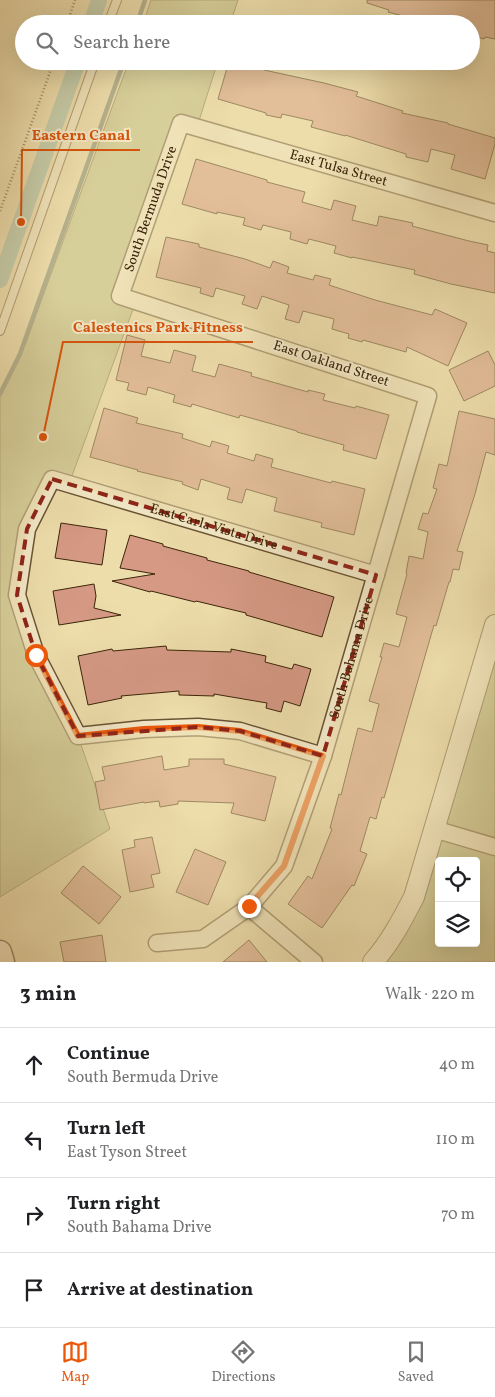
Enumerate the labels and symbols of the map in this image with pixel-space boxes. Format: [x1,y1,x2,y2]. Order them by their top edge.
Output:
callout: Eastern Canal [22,120,140,150]
text: Eastern Canal [32,126,130,147]
street label: South Bermuda Drive [120,143,182,275]
street label: East Tulsa Street [287,145,390,191]
callout: Calestenics Park Fitness [63,312,253,342]
text: Calestenics Park Fitness [73,318,243,339]
street label: East Oakland Street [271,336,391,392]
street label: East Carla Vista Drive [148,499,281,555]
street label: South Bahama Drive [325,594,379,721]
route start [25,644,48,667]
route end [238,895,261,918]

